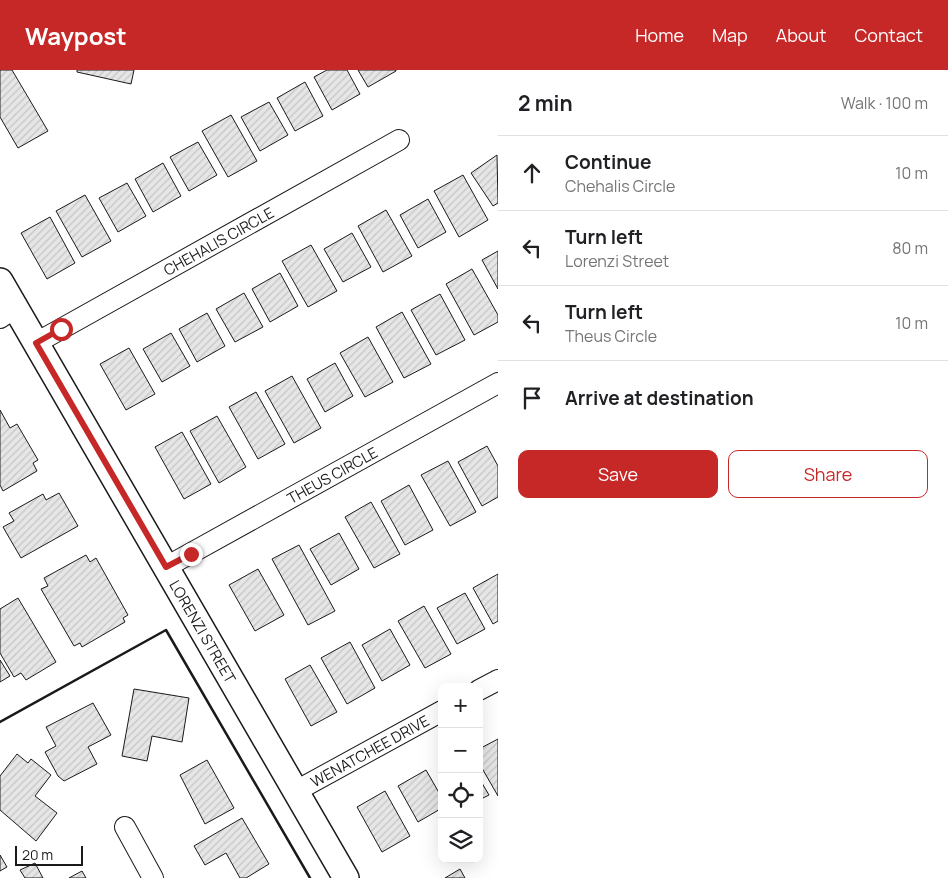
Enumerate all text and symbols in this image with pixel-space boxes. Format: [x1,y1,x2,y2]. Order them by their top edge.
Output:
text: Waypost [25,19,127,52]
text: Home [635,23,684,47]
text: Map [712,23,748,47]
text: About [776,23,826,47]
text: Contact [854,23,923,47]
text: 2 min [518,89,573,117]
text: Walk · 100 m [841,92,928,114]
text: Continue [565,149,651,175]
icon: ahead [518,159,546,187]
text: 10 m [895,162,928,184]
text: Chehalis Circle [565,175,675,197]
street label: CHEHALIS CIRCLE [159,202,277,280]
text: Turn left [565,224,643,250]
icon: left [518,234,546,262]
text: 80 m [892,237,928,259]
text: Lorenzi Street [565,250,669,272]
text: Turn left [565,299,643,325]
icon: left [518,309,546,337]
text: 10 m [895,312,928,334]
route start [50,318,73,341]
text: Theus Circle [565,325,657,347]
icon: arrive [518,384,546,412]
text: Arrive at destination [565,385,754,411]
street label: THEUS CIRCLE [283,441,381,508]
button: Save [518,450,718,498]
button: Share [728,450,928,498]
route end [180,543,203,566]
street label: LORENZI STREET [165,576,241,687]
map controls [438,683,483,863]
button: + [438,683,483,728]
street label: WENATCHEE DRIVE [307,710,433,792]
button: − [438,728,483,773]
button: locate [438,773,483,818]
button: layers [438,818,483,863]
scale bar [15,843,82,866]
text: 20 m [22,845,53,864]

